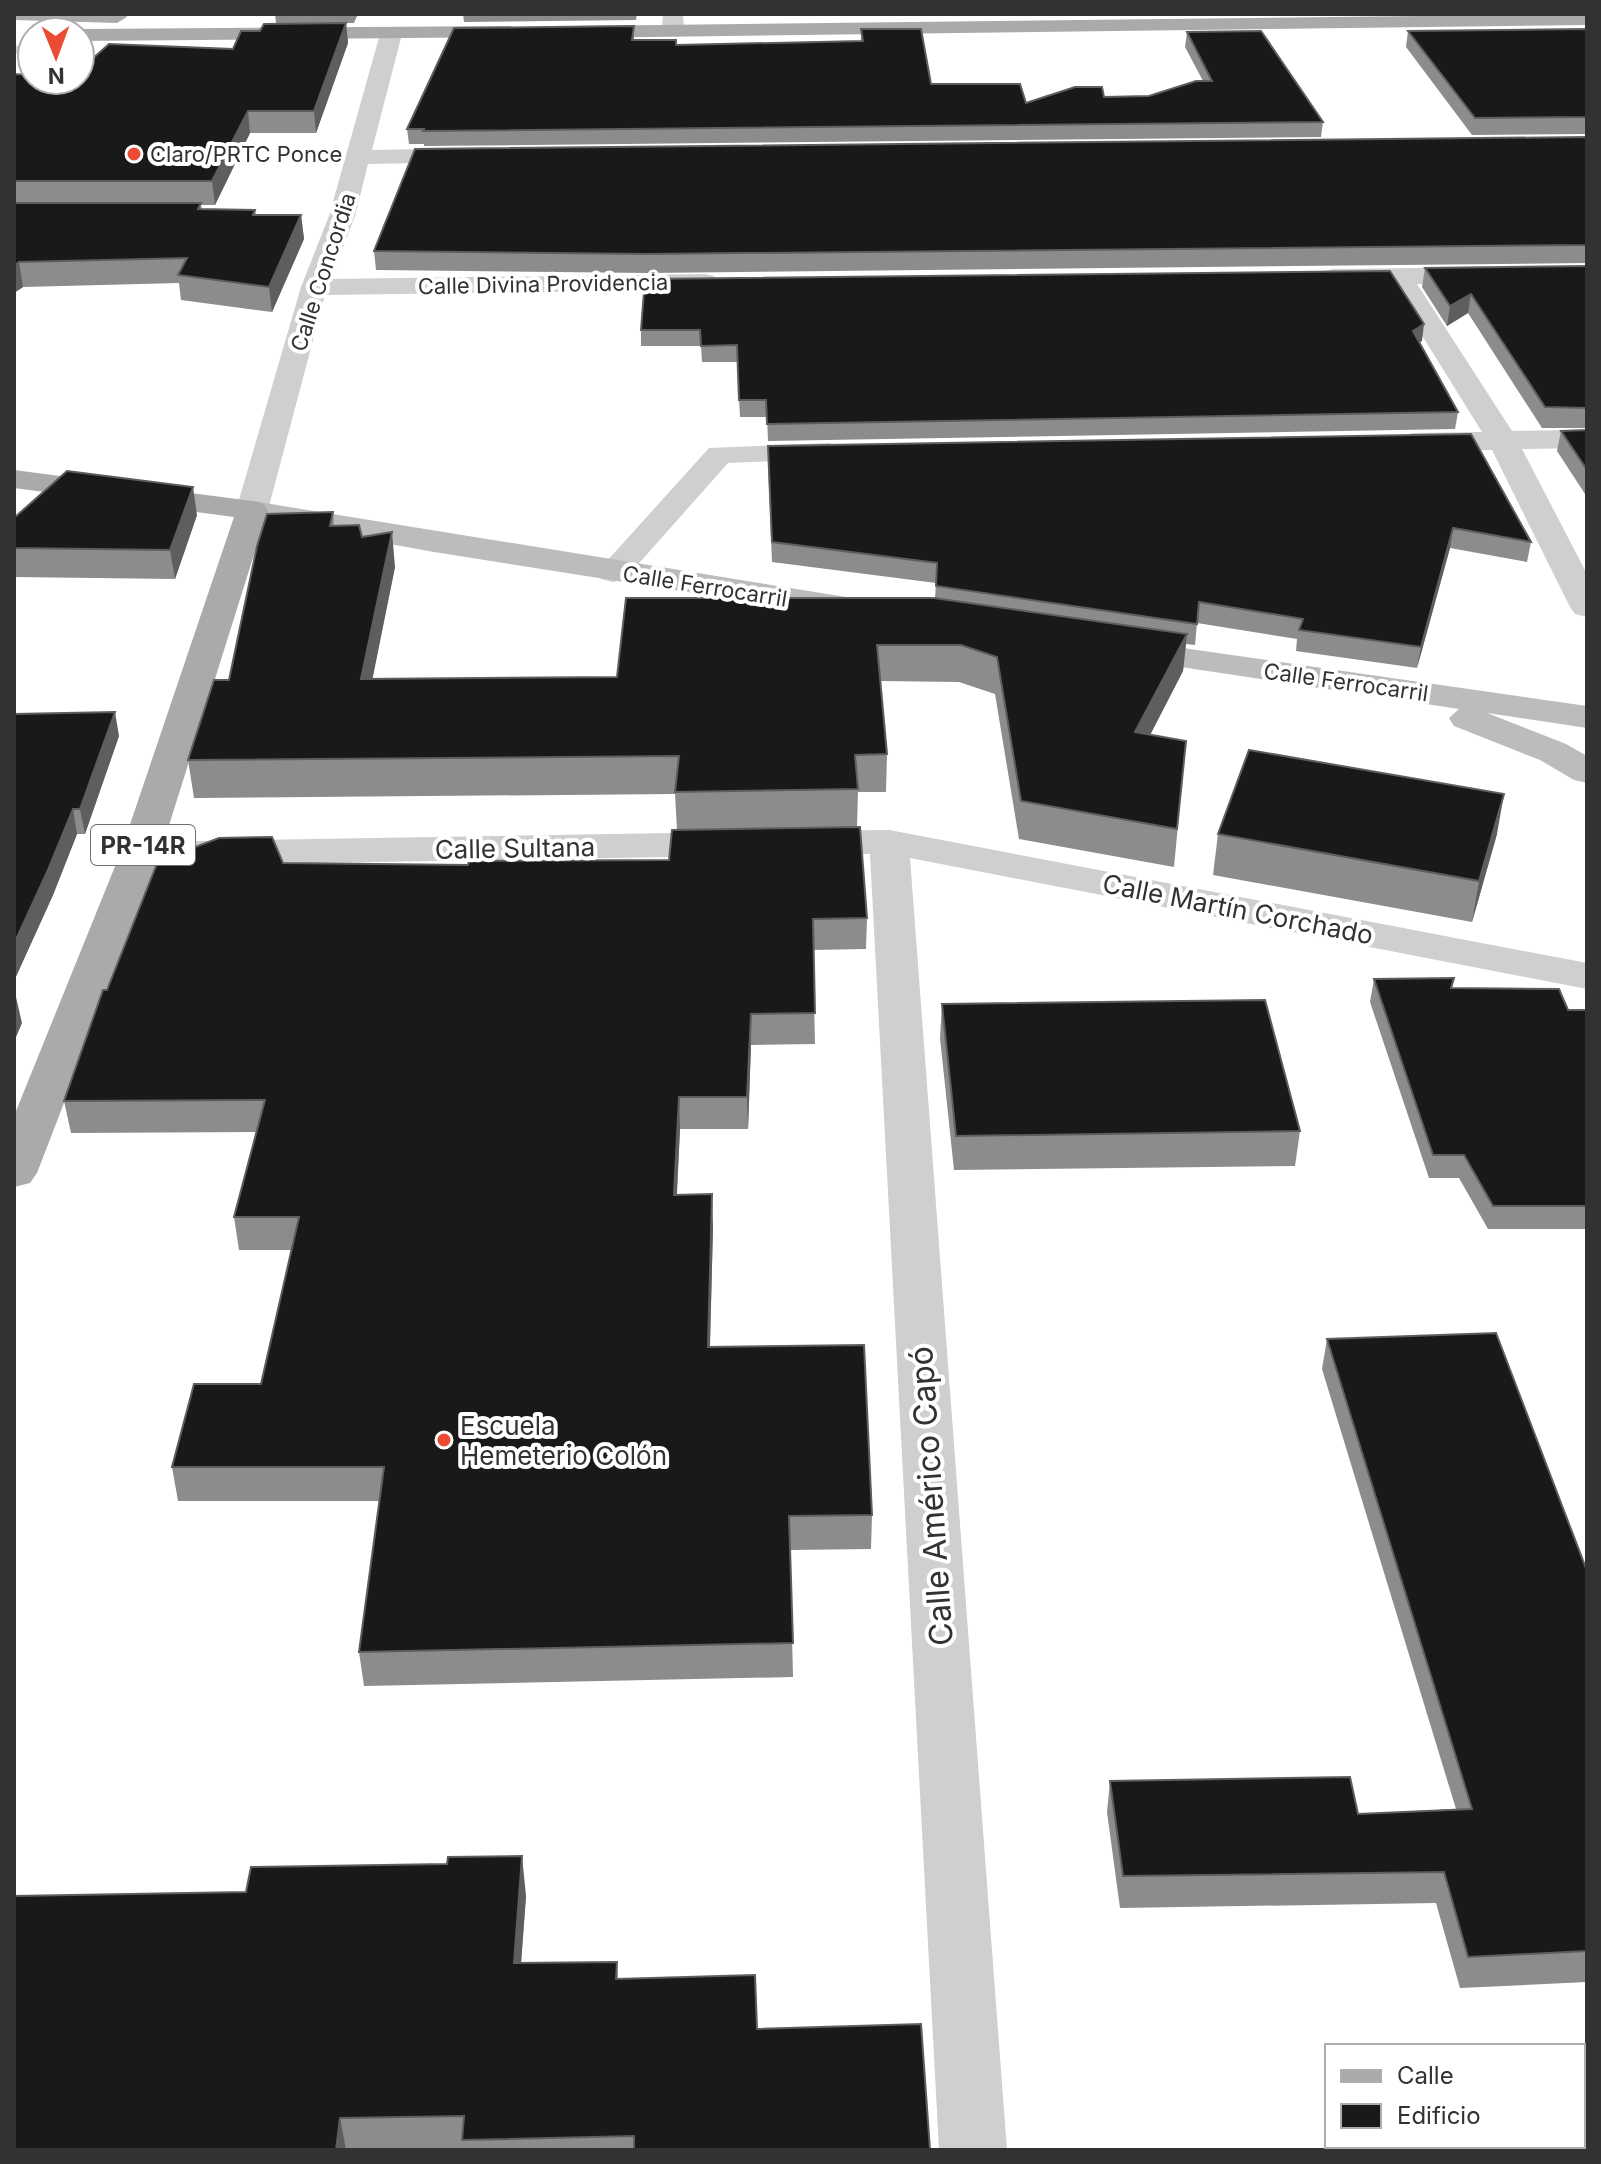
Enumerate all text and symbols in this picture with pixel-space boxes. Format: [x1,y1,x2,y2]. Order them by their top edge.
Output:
north arrow [16,16,96,96]
text: N [48,63,65,89]
place label: Claro/PRTC Ponce [150,141,342,167]
marker: Claro/PRTC Ponce [125,145,143,163]
street label: Calle Concordia [285,189,361,355]
street label: Calle Divina Providencia [418,269,668,299]
street label: Calle Ferrocarril [621,560,789,612]
street label: Calle Ferrocarril [1262,658,1430,706]
road number: PR-14R [91,825,195,865]
street label: Calle Sultana [434,831,596,865]
street label: Calle Martín Corchado [1100,868,1376,950]
street label: Calle Américo Capó [901,1345,961,1647]
place label: Escuela Hemeterio Colón [460,1410,667,1471]
marker: Escuela Hemeterio Colón [435,1431,453,1449]
legend [1325,2044,1585,2148]
text: Calle [1397,2061,1454,2090]
text: Edificio [1397,2101,1481,2130]

